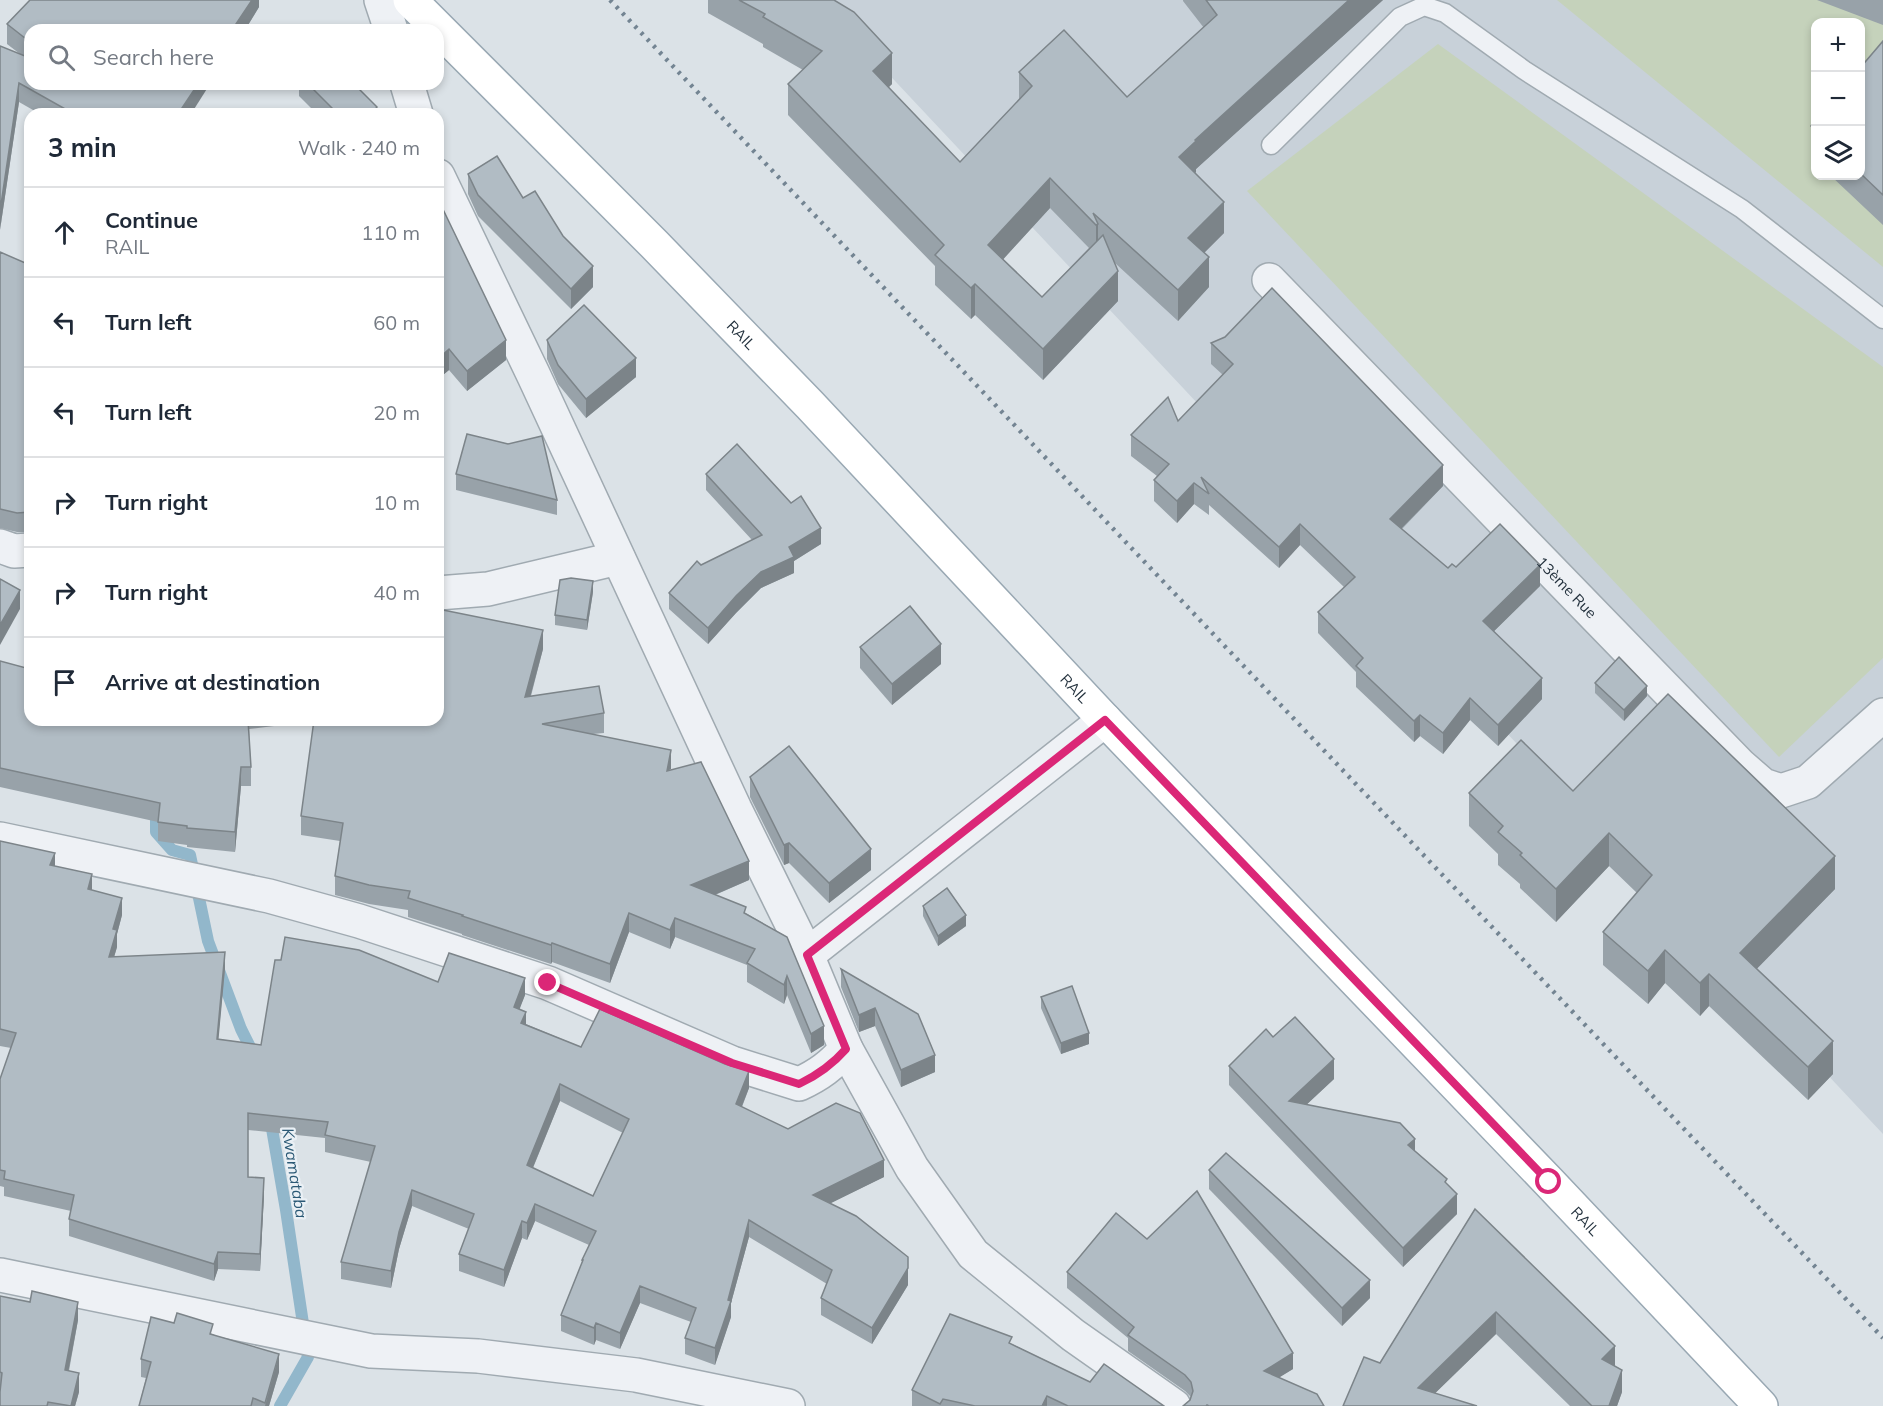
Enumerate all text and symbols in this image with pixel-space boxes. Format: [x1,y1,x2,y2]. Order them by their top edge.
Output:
map controls [1811,18,1865,180]
button: + [1811,18,1865,72]
search box [24,24,444,90]
icon: search [45,41,78,74]
text: Search here [93,43,214,71]
button: − [1811,72,1865,126]
button: layers [1811,126,1865,180]
text: 3 min [48,131,117,164]
text: Walk · 240 m [298,135,420,160]
text: Continue [105,206,198,234]
icon: ahead [48,216,81,249]
text: 110 m [361,220,420,245]
text: RAIL [105,234,149,259]
icon: left [48,306,81,339]
text: Turn left [105,308,192,336]
text: 60 m [373,310,420,335]
street label: RAIL [723,316,760,353]
icon: left [48,396,81,429]
text: Turn left [105,398,192,426]
text: 20 m [373,400,420,425]
icon: right [48,486,81,519]
text: Turn right [105,488,208,516]
text: 10 m [373,490,420,515]
street label: 13ème Rue [1533,552,1601,622]
icon: right [48,576,81,609]
text: Turn right [105,578,208,606]
text: 40 m [373,580,420,605]
icon: arrive [48,666,81,699]
text: Arrive at destination [105,668,320,696]
street label: RAIL [1057,669,1093,707]
route end [534,969,560,995]
water label: Kwamataba [278,1126,312,1220]
route start [1535,1168,1561,1194]
street label: RAIL [1567,1202,1604,1239]

